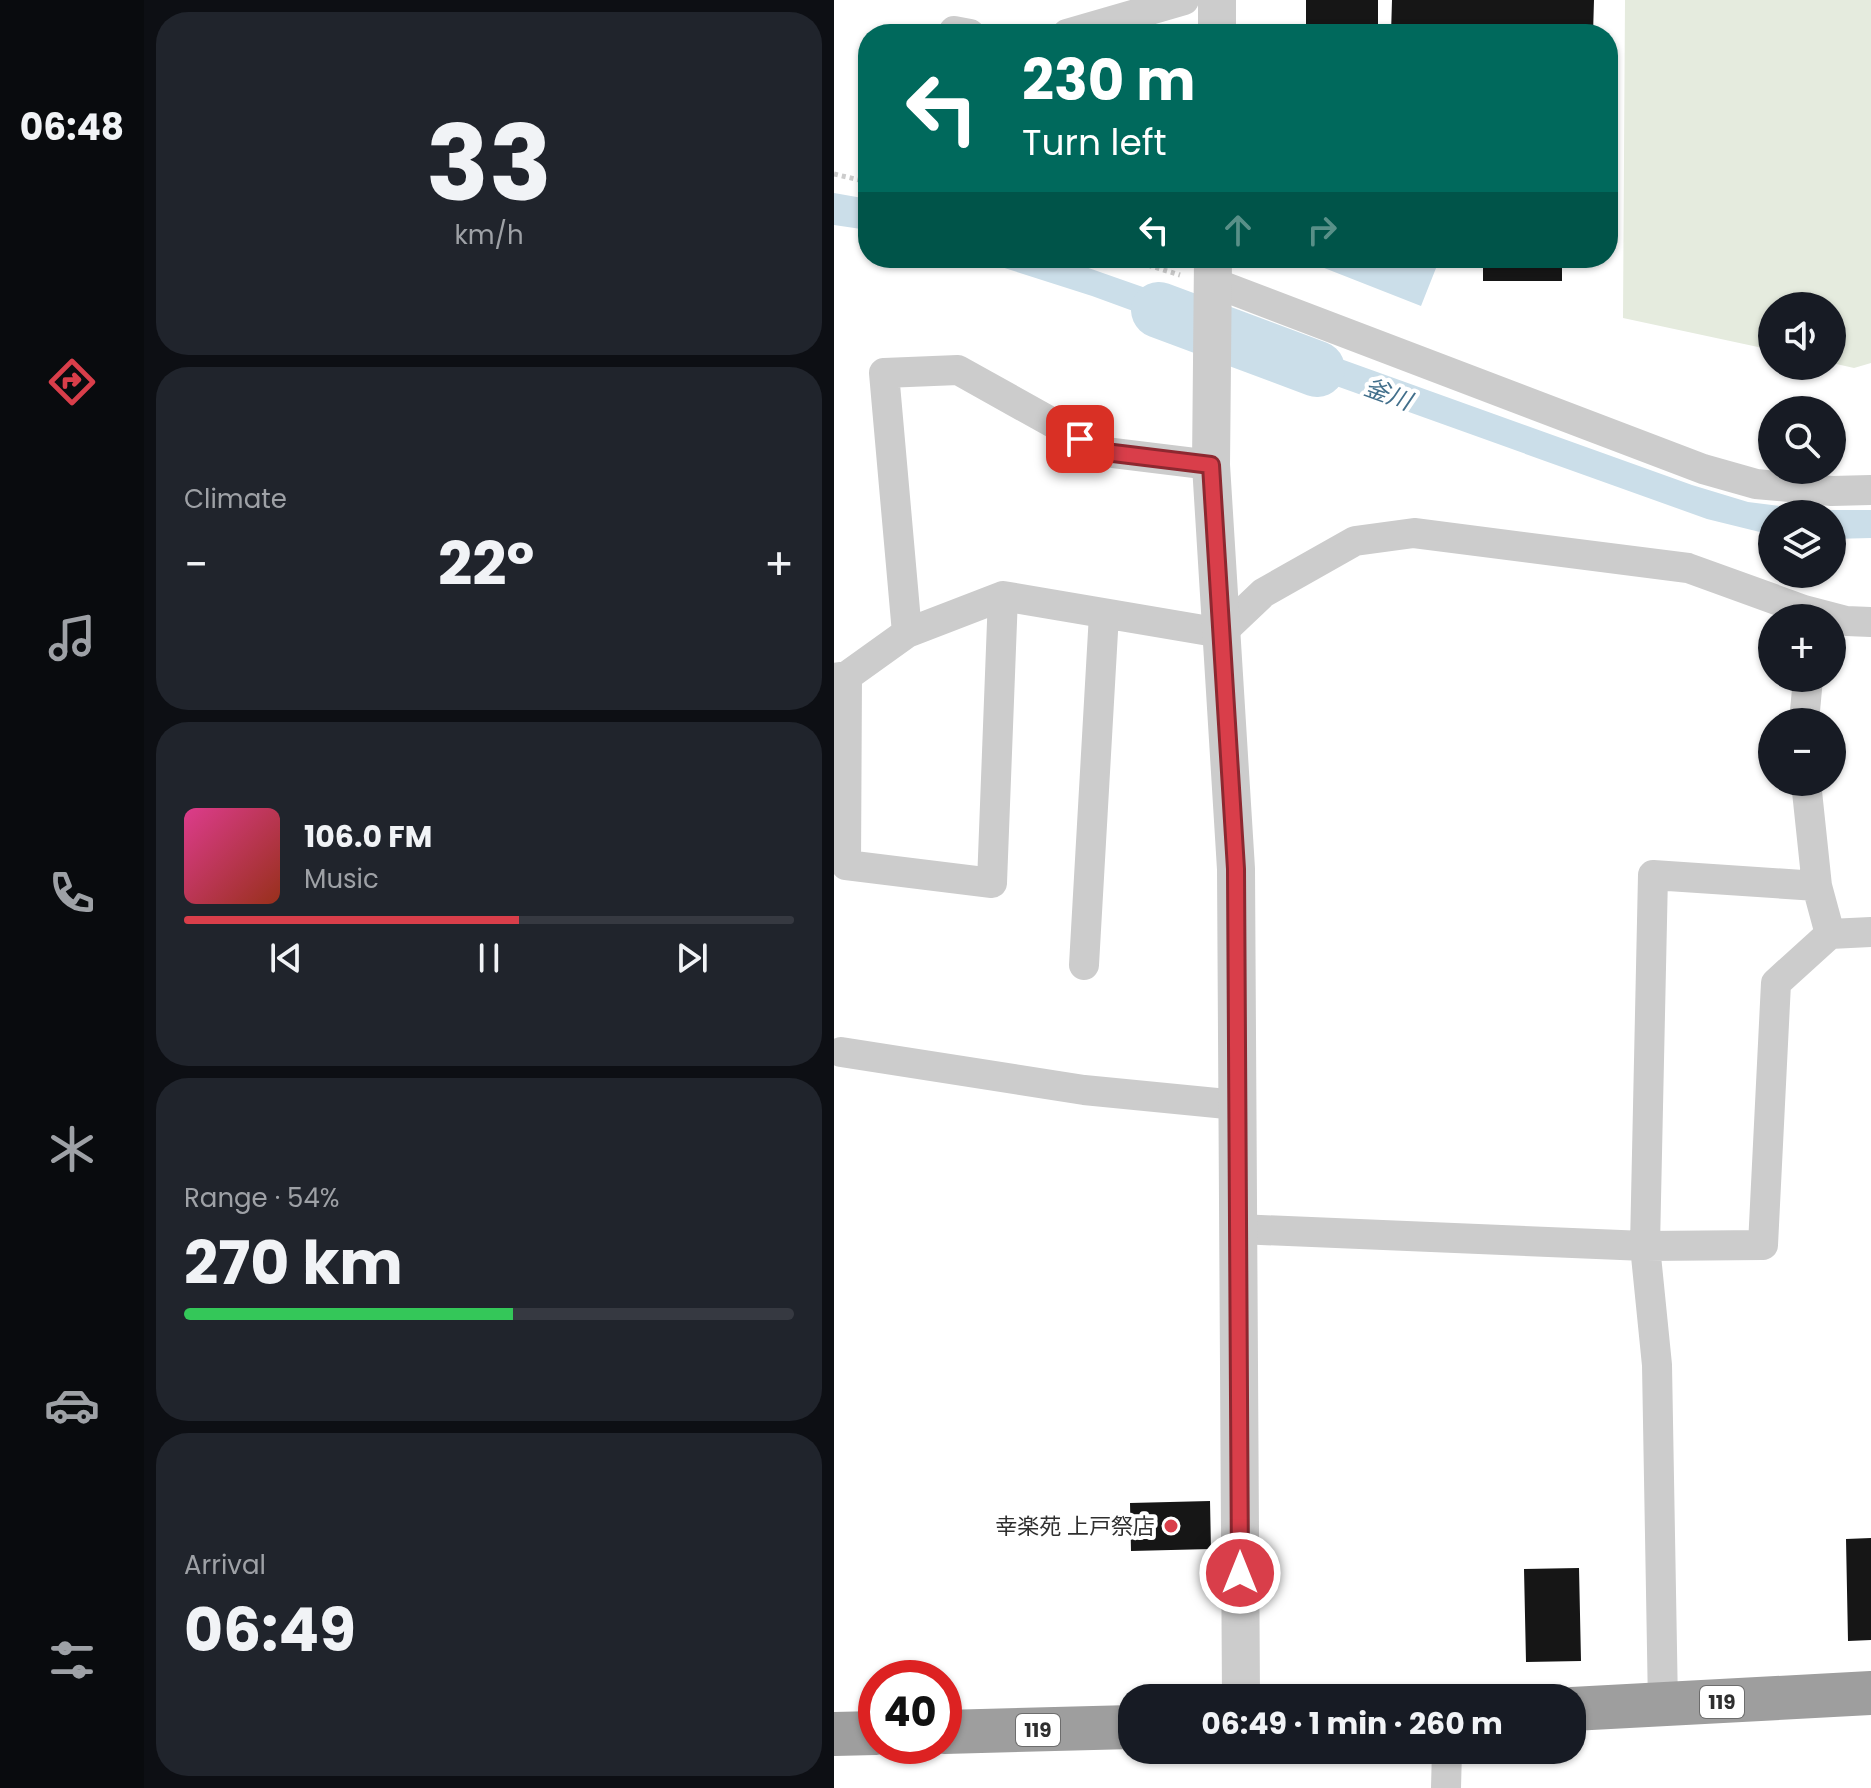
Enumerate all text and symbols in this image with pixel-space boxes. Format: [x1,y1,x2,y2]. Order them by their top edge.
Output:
text: 230 m [1022,41,1196,120]
icon: left [890,56,994,160]
text: 33 [426,91,552,236]
text: 06:48 [20,102,124,153]
text: Turn left [1022,117,1167,168]
icon: left [1132,208,1176,252]
icon: ahead [1216,208,1260,252]
icon: right [1300,208,1344,252]
text: km/h [454,217,524,253]
map controls [1758,292,1846,796]
button: sound [1758,292,1846,380]
icon: directions [44,354,100,410]
water label: 釜川 [1360,370,1419,419]
button: search [1758,396,1846,484]
pin [1046,405,1114,473]
icon: arrive [1058,417,1102,461]
text: Climate [184,481,287,517]
button: layers [1758,500,1846,588]
text: 22° [438,522,534,606]
text: − [184,534,208,595]
text: + [764,534,794,595]
button: + [1758,604,1846,692]
icon: music [44,610,100,666]
button: − [1758,708,1846,796]
text: 106.0 FM [304,815,432,858]
text: Music [304,861,379,897]
icon: phone [44,865,100,921]
icon: previous [264,936,308,980]
icon: pause [467,936,511,980]
icon: next [670,936,714,980]
icon: climate [44,1121,100,1177]
text: Range · 54% [184,1180,340,1216]
text: 270 km [184,1221,403,1305]
icon: car [44,1377,100,1433]
place label: 幸楽苑 上戸祭店 [995,1511,1155,1542]
marker: 幸楽苑 上戸祭店 [1162,1517,1180,1535]
position arrow [1198,1531,1282,1615]
text: Arrival [184,1547,266,1583]
text: 06:49 [184,1588,356,1672]
icon: filters [44,1632,100,1688]
speed limit sign: 40 [858,1660,962,1764]
road number: 119 [1700,1686,1744,1718]
text: 06:49 · 1 min · 260 m [1201,1702,1503,1745]
road number: 119 [1016,1714,1060,1746]

